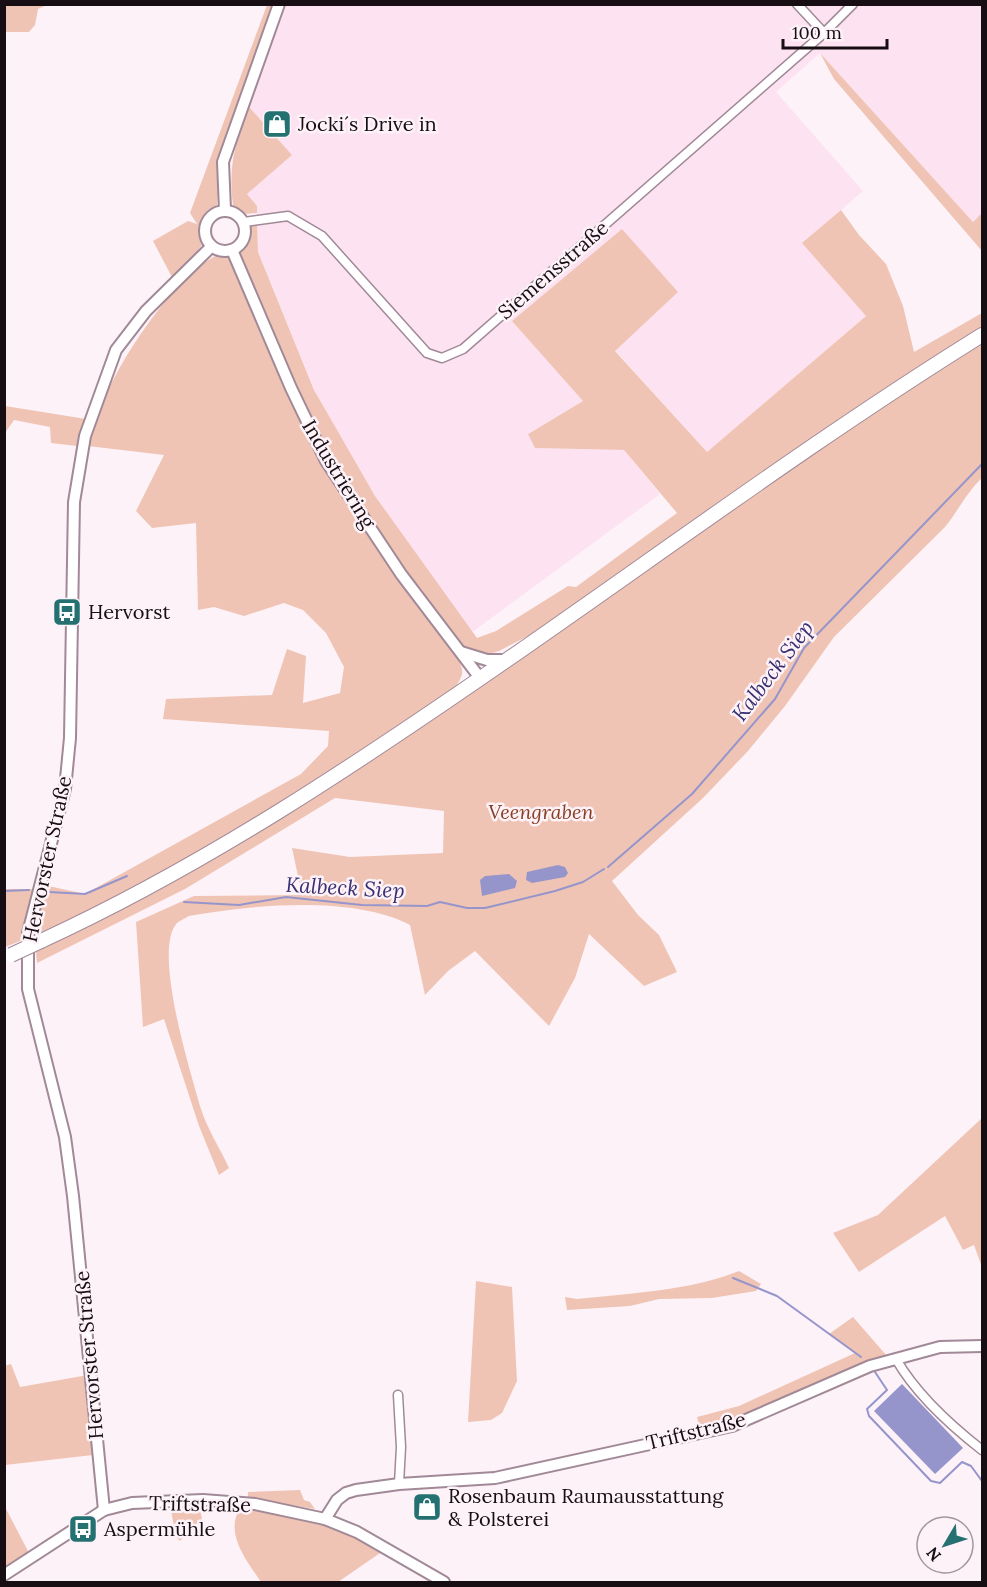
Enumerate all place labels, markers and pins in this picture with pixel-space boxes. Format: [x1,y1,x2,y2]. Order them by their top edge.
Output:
shop icon: Jocki´s Drive in [261,108,293,140]
place label: Jocki´s Drive in [297,111,437,136]
bus stop icon: Hervorst [51,596,83,628]
place label: Hervorst [88,599,170,624]
place label: Rosenbaum Raumausstattung & Polsterei [448,1483,724,1531]
shop icon: Rosenbaum Raumausstattung & Polsterei [411,1491,443,1523]
bus stop icon: Aspermühle [67,1513,99,1545]
place label: Aspermühle [103,1516,215,1541]

